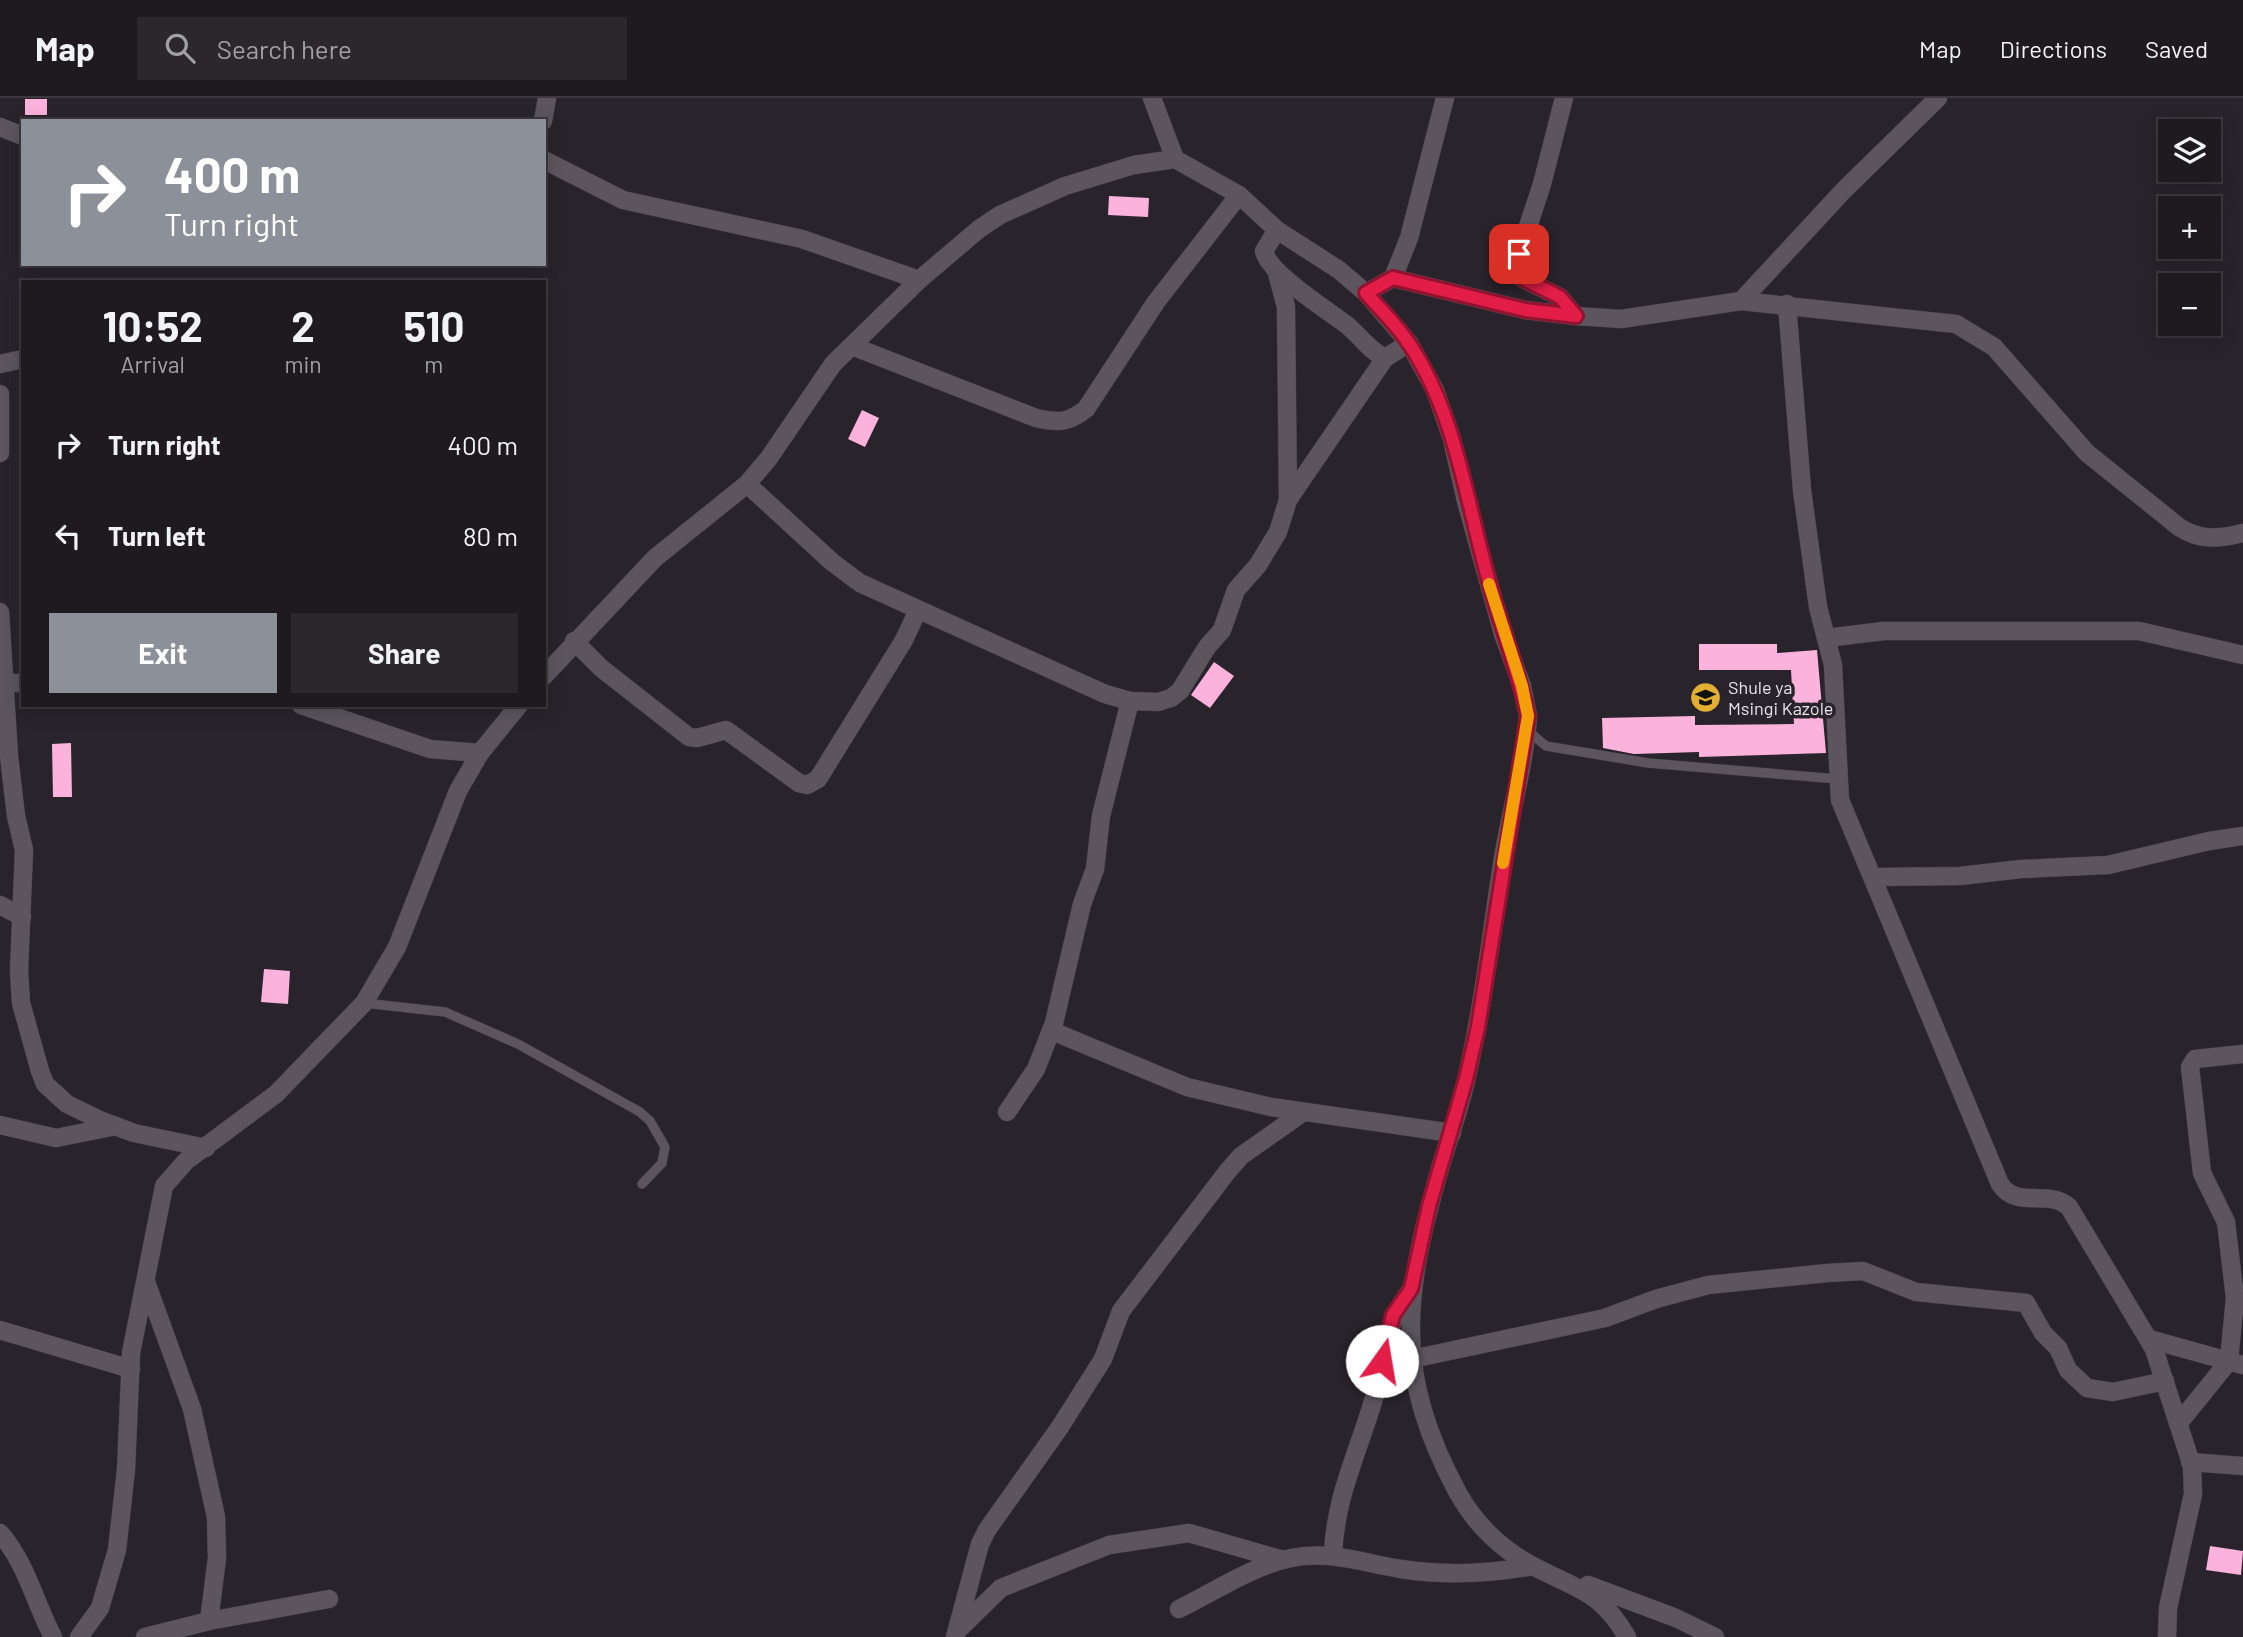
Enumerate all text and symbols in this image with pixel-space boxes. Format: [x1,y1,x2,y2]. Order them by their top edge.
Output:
search box [137,17,627,80]
text: Map [35,28,95,68]
icon: search [161,29,199,67]
text: Search here [217,33,352,64]
text: Map [1919,34,1962,63]
text: Directions [2000,34,2107,63]
text: Saved [2145,34,2208,63]
map controls [2158,119,2221,336]
button: layers [2158,119,2221,182]
text: 400 m [164,144,300,203]
icon: right [49,147,140,238]
button: + [2158,196,2221,259]
text: Turn right [164,204,299,242]
pin [1489,224,1549,284]
icon: arrive [1500,235,1538,273]
button: − [2158,273,2221,336]
text: 10:52 [103,300,203,350]
text: 2 [291,300,315,350]
text: 510 [403,300,464,350]
text: Arrival [121,350,185,378]
text: min [284,350,322,378]
text: m [424,350,443,378]
icon: right [49,426,87,464]
text: Turn right [108,429,221,460]
text: 400 m [448,429,518,460]
icon: left [49,517,87,555]
text: Turn left [108,520,206,551]
text: 80 m [463,520,518,551]
button: Exit [49,613,277,693]
button: Share [291,613,518,693]
place label: Shule ya Msingi Kazole [1728,676,1833,719]
school or university icon: Shule ya Msingi Kazole [1688,681,1722,715]
position arrow [1345,1324,1419,1398]

